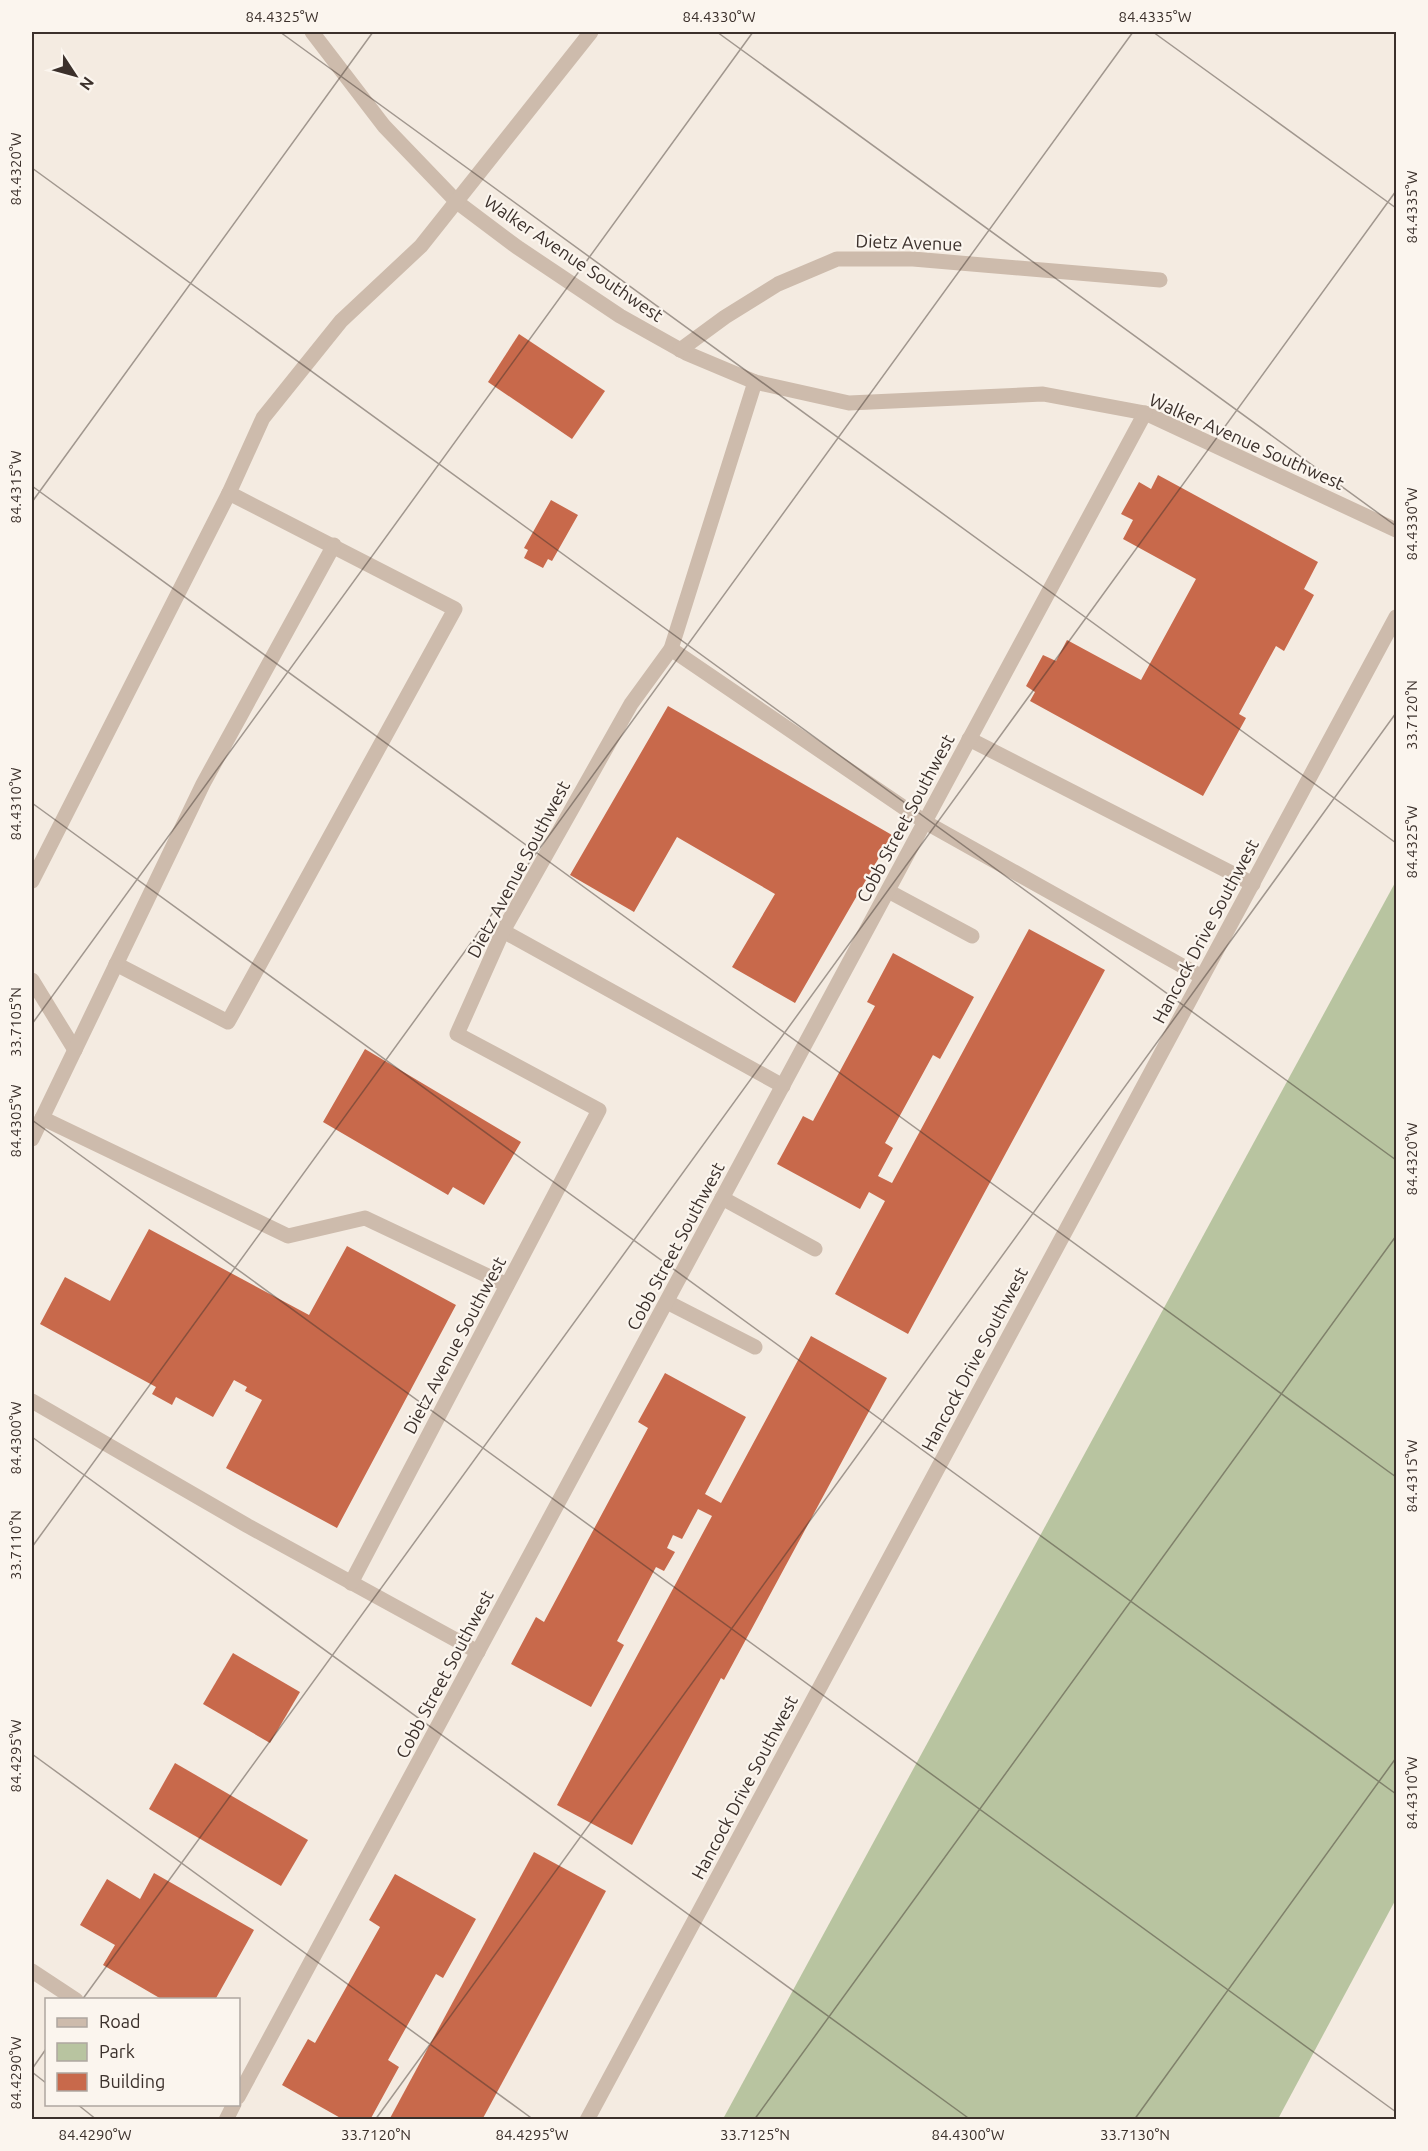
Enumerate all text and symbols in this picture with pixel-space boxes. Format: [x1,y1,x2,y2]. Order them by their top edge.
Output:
text: 84.4325°W [245,8,319,25]
text: 84.4330°W [682,8,756,25]
text: 84.4335°W [1118,8,1192,25]
north arrow [45,45,105,105]
text: N [76,74,98,94]
text: 84.4320°W [7,132,24,206]
text: 84.4335°W [1403,170,1420,244]
street label: Walker Avenue Southwest [481,191,667,325]
street label: Dietz Avenue [855,230,963,254]
street label: Walker Avenue Southwest [1147,389,1347,493]
text: 84.4315°W [7,450,24,524]
text: 84.4330°W [1403,487,1420,561]
text: 33.7120°N [1403,680,1420,750]
street label: Cobb Street Southwest [852,731,958,905]
text: 84.4310°W [7,767,24,841]
street label: Dietz Avenue Southwest [463,777,573,961]
text: 84.4325°W [1403,805,1420,879]
street label: Hancock Drive Southwest [1148,836,1262,1026]
text: 33.7105°N [7,987,24,1057]
text: 84.4305°W [7,1084,24,1158]
text: 84.4320°W [1403,1122,1420,1196]
street label: Cobb Street Southwest [622,1159,728,1333]
street label: Dietz Avenue Southwest [399,1253,509,1437]
street label: Hancock Drive Southwest [917,1264,1031,1454]
text: 84.4300°W [7,1401,24,1475]
text: 84.4315°W [1403,1439,1420,1513]
text: 33.7110°N [7,1510,24,1580]
street label: Cobb Street Southwest [391,1587,497,1761]
street label: Hancock Drive Southwest [687,1692,801,1882]
text: 84.4295°W [7,1719,24,1793]
text: 84.4310°W [1403,1756,1420,1830]
legend [45,1998,240,2106]
text: Road [99,2011,141,2031]
text: 84.4290°W [7,2036,24,2110]
text: Park [99,2041,135,2061]
text: Building [99,2071,165,2091]
text: 84.4290°W [58,2126,132,2143]
text: 33.7120°N [341,2126,411,2143]
text: 84.4295°W [495,2126,569,2143]
text: 33.7125°N [720,2126,790,2143]
text: 84.4300°W [931,2126,1005,2143]
text: 33.7130°N [1100,2126,1170,2143]

